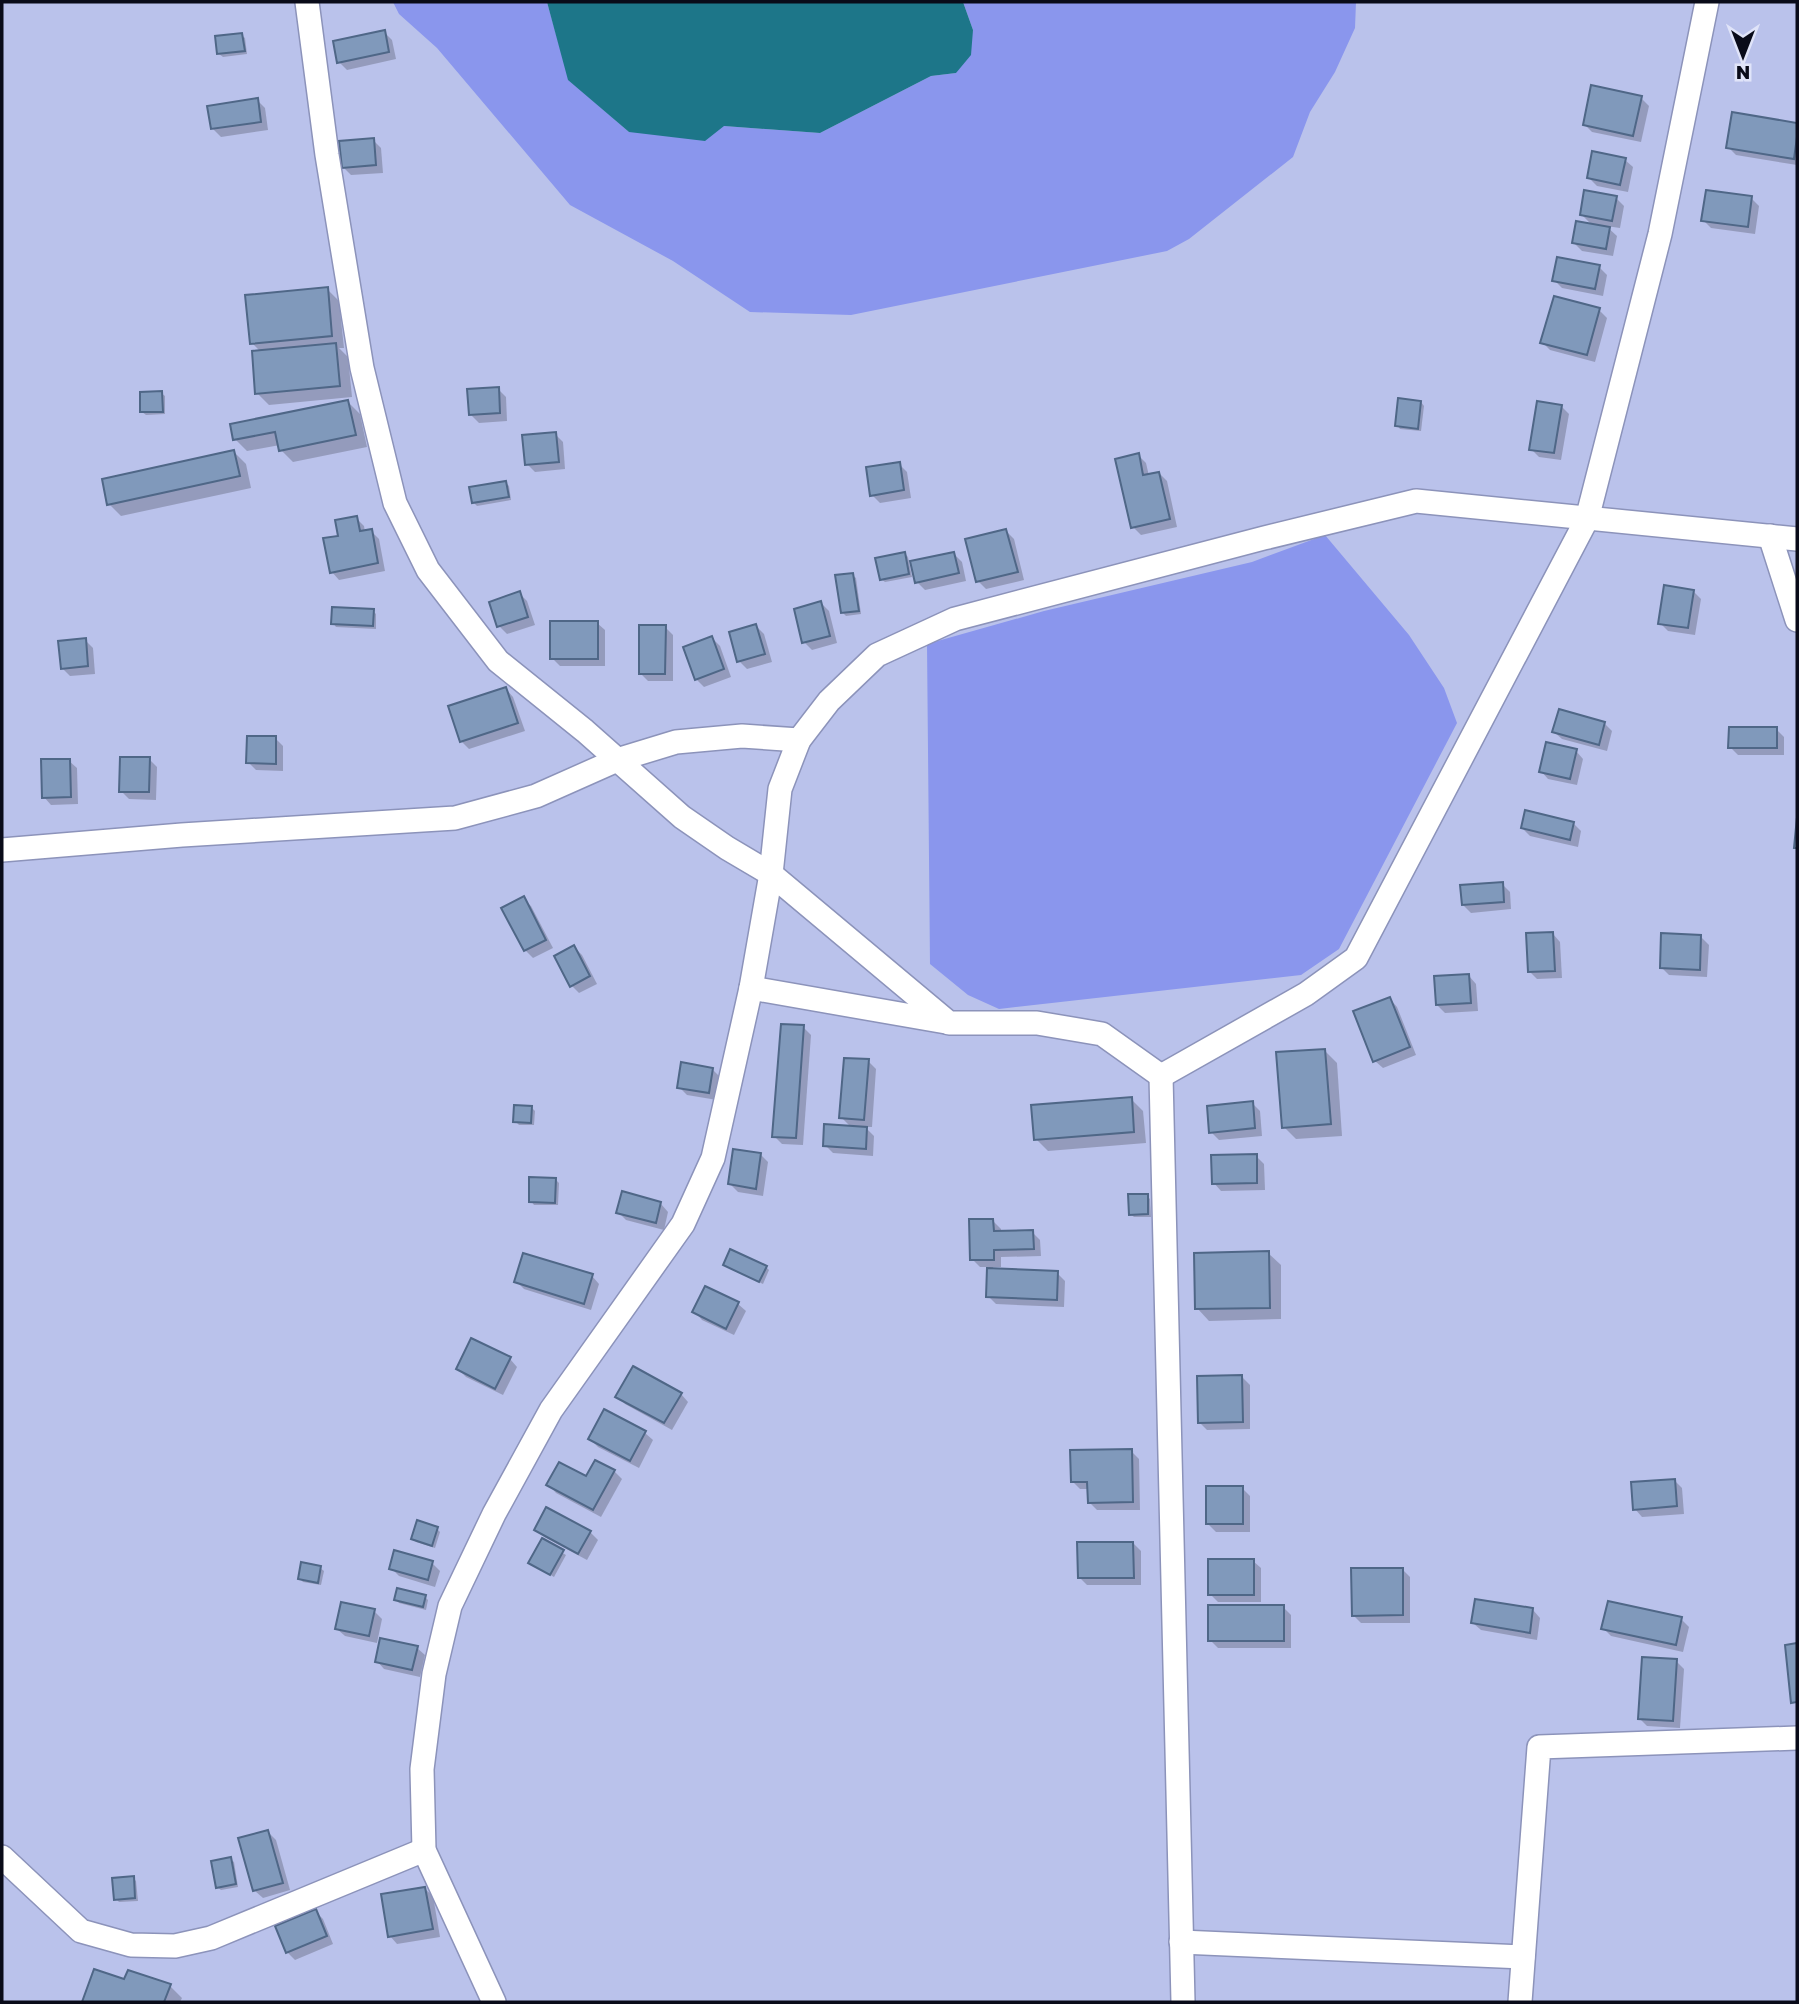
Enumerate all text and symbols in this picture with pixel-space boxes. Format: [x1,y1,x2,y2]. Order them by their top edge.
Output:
north arrow [1708,21,1778,91]
text: N [1736,62,1750,85]

